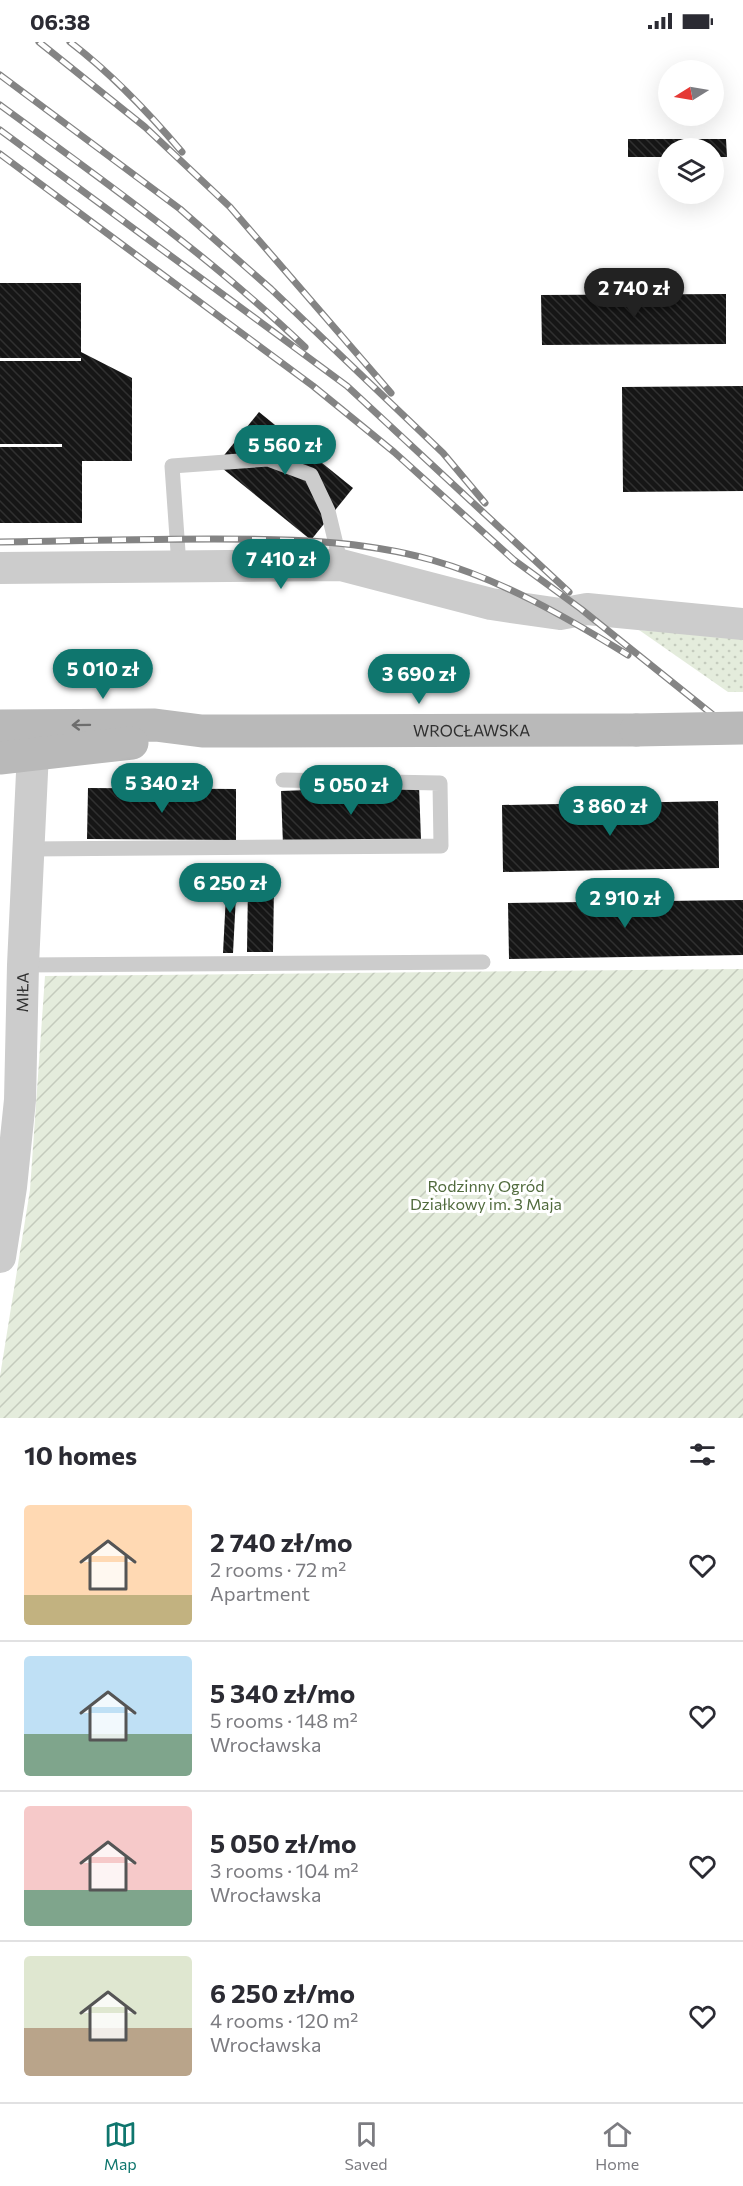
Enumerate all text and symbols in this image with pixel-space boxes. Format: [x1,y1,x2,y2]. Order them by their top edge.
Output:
text: 06:38 [30,8,90,35]
north arrow [658,60,724,126]
map controls [658,60,724,204]
button: layers [658,138,724,204]
pin: 2 740 zł [572,268,696,319]
text: 2 740 zł [598,275,670,299]
pin: 5 560 zł [223,425,347,476]
text: 5 560 zł [248,432,322,456]
pin: 7 410 zł [219,539,343,590]
text: 7 410 zł [246,546,316,570]
pin: 5 010 zł [41,649,165,700]
pin: 3 690 zł [357,654,481,705]
text: 5 010 zł [67,656,139,680]
text: 3 690 zł [382,661,456,685]
one-way arrow [71,719,91,731]
street label: WROCŁAWSKA [413,720,530,740]
pin: 5 340 zł [100,763,224,814]
pin: 5 050 zł [289,765,413,816]
text: 5 340 zł [125,770,199,794]
text: 5 050 zł [314,772,388,796]
pin: 3 860 zł [548,786,672,837]
text: 3 860 zł [573,793,647,817]
pin: 6 250 zł [168,863,292,914]
text: 6 250 zł [193,870,267,894]
pin: 2 910 zł [563,878,687,929]
text: 2 910 zł [589,885,661,909]
street label: MIŁA [12,972,32,1013]
park label: Rodzinny Ogród Działkowy im. 3 Maja [410,1176,562,1213]
icon: filters [686,1438,719,1471]
text: 10 homes [24,1439,137,1470]
text: 2 740 zł/mo [210,1526,352,1557]
icon: home [72,1529,144,1601]
icon: heart [686,1549,719,1582]
text: 2 rooms · 72 m² [210,1557,346,1581]
text: Apartment [210,1581,310,1605]
text: 5 340 zł/mo [210,1677,355,1708]
icon: home [72,1680,144,1752]
icon: heart [686,1700,719,1733]
text: 5 rooms · 148 m² [210,1708,358,1732]
text: Wrocławska [210,1732,322,1756]
text: 5 050 zł/mo [210,1827,357,1858]
icon: home [72,1830,144,1902]
icon: heart [686,1850,719,1883]
text: 3 rooms · 104 m² [210,1858,359,1882]
text: Wrocławska [210,1882,322,1906]
text: 6 250 zł/mo [210,1977,355,2008]
icon: home [72,1980,144,2052]
icon: heart [686,2000,719,2033]
text: 4 rooms · 120 m² [210,2008,358,2032]
text: Wrocławska [210,2032,322,2056]
tab: Map [104,2118,137,2173]
tab: Saved [344,2118,388,2173]
tab: Home [595,2118,639,2173]

